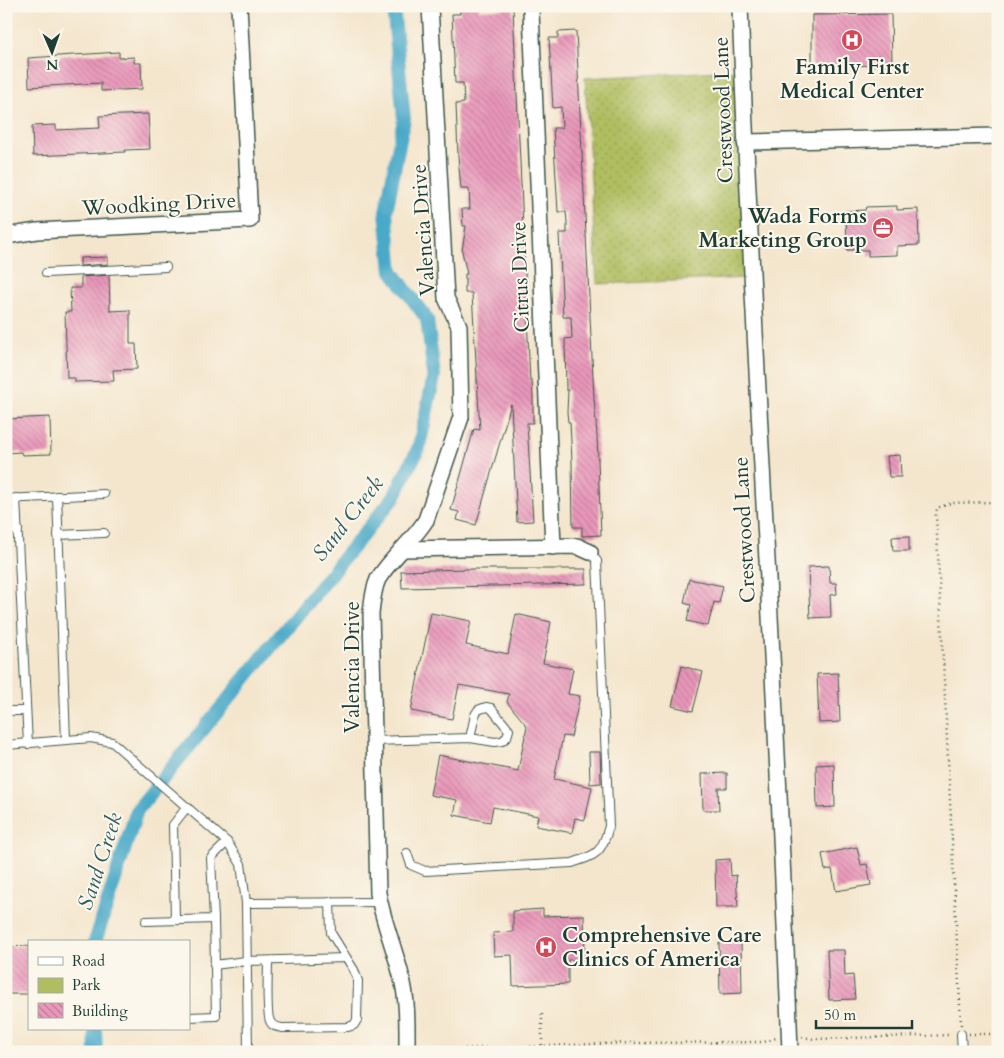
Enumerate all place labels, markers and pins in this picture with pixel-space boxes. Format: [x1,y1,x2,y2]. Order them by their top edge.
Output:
hospital icon: Family First Medical Center [840,28,864,52]
place label: Family First Medical Center [780,53,925,106]
place label: Wada Forms Marketing Group [698,202,867,255]
office icon: Wada Forms Marketing Group [871,216,895,240]
place label: Comprehensive Care Clinics of America [562,921,762,974]
hospital icon: Comprehensive Care Clinics of America [534,935,558,959]

